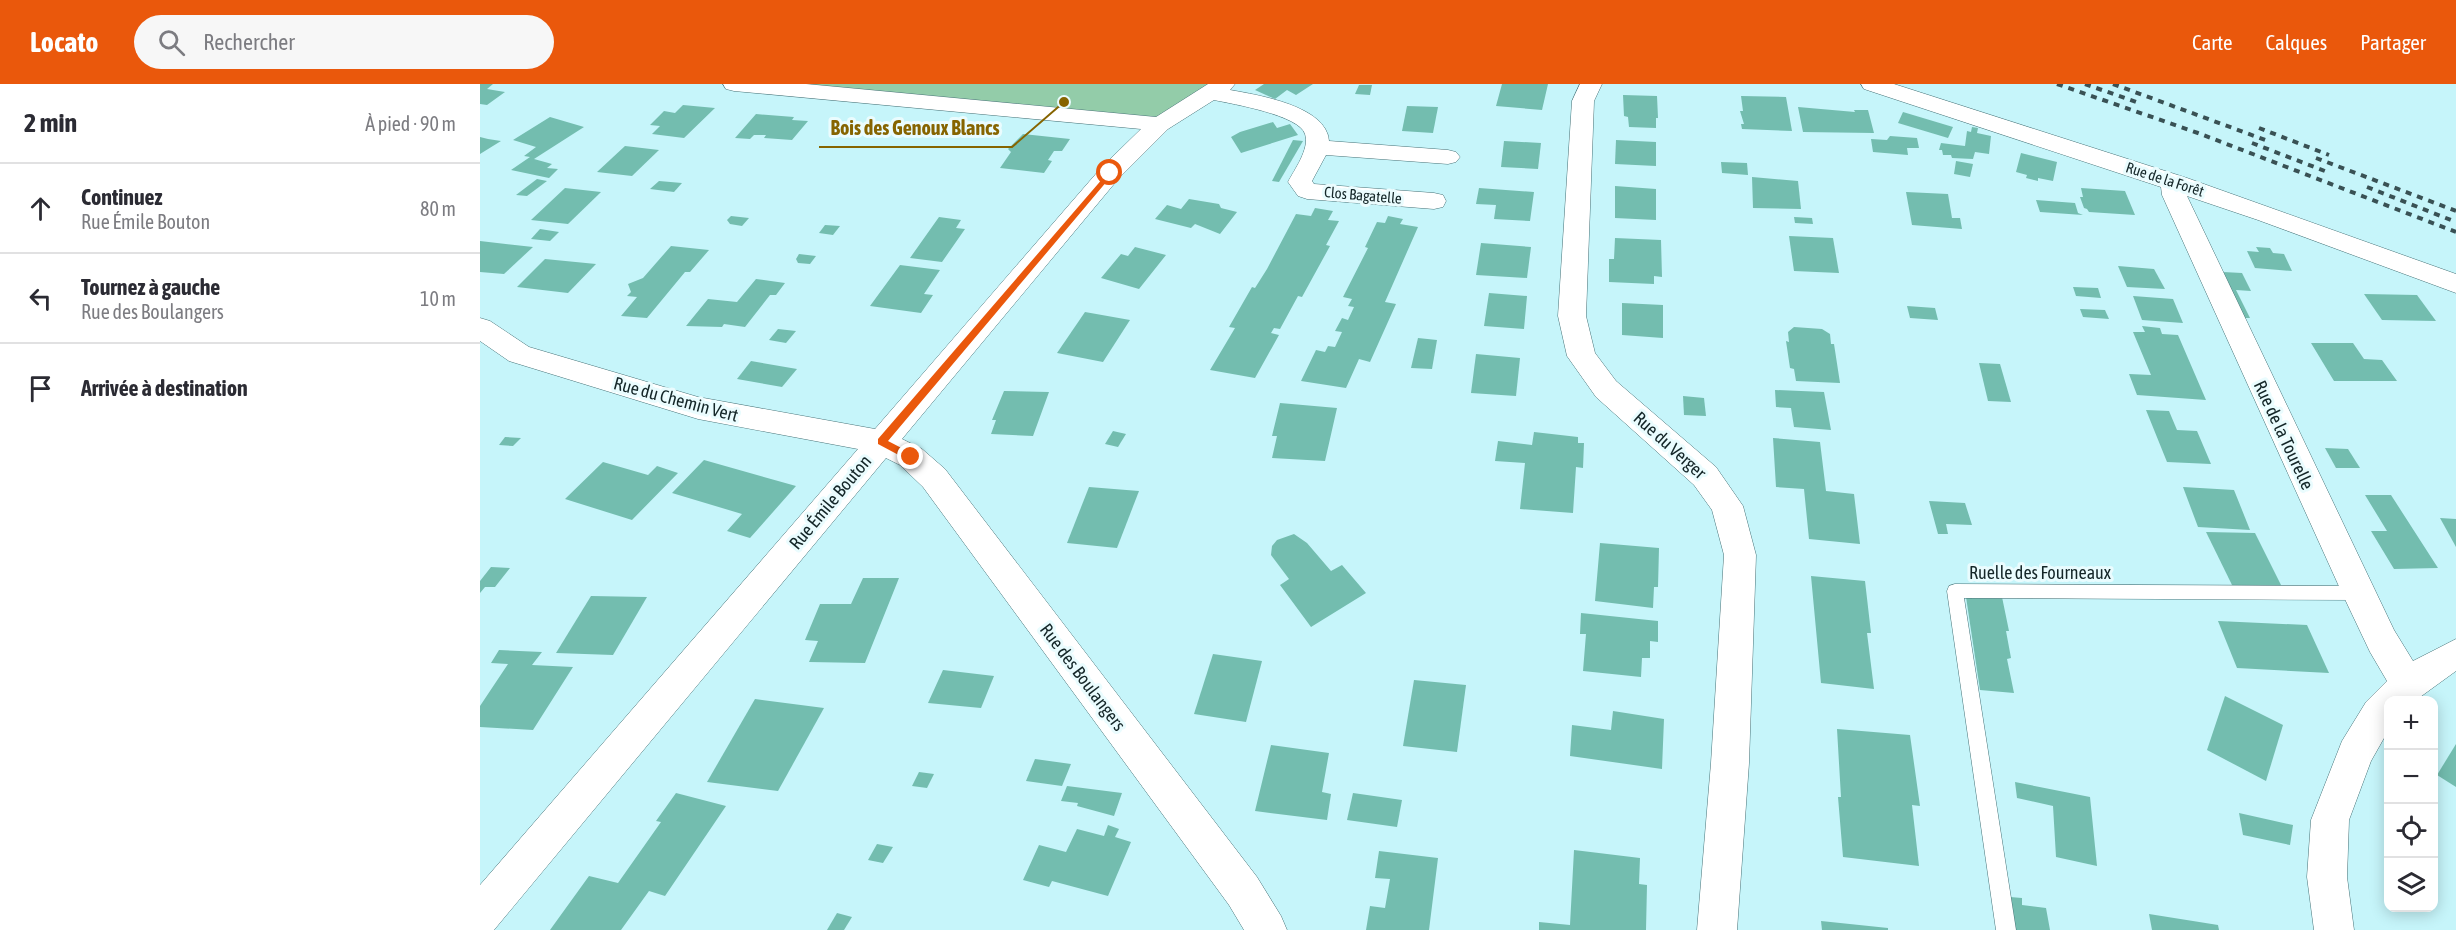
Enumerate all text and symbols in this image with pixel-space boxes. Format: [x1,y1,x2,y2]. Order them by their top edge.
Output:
search box [134,15,554,69]
text: Locato [30,26,98,58]
icon: search [155,26,188,59]
text: Rechercher [203,29,295,55]
text: Carte [2192,30,2233,54]
text: Calques [2266,30,2327,54]
text: Partager [2360,30,2426,54]
text: 2 min [24,108,77,138]
callout: Bois des Genoux Blancs [819,109,1012,147]
text: À pied · 90 m [365,112,456,135]
text: Bois des Genoux Blancs [830,116,1000,139]
street label: Rue de la Forêt [2124,158,2206,200]
route start [1096,159,1122,185]
street label: Clos Bagatelle [1324,183,1403,207]
text: Continuez [81,184,163,210]
icon: ahead [24,192,57,225]
text: 80 m [420,197,456,220]
text: Rue Émile Bouton [81,210,210,233]
text: Tournez à gauche [81,274,220,300]
icon: left [24,282,57,315]
text: 10 m [420,287,456,310]
text: Rue des Boulangers [81,300,224,323]
icon: arrive [24,372,57,405]
street label: Rue du Chemin Vert [611,372,741,426]
text: Arrivée à destination [81,375,248,401]
street label: Rue de la Tourelle [2250,377,2318,493]
street label: Rue du Verger [1629,407,1711,483]
route end [897,443,923,469]
street label: Rue Émile Bouton [785,451,875,553]
street label: Ruelle des Fourneaux [1969,562,2111,583]
street label: Rue des Boulangers [1036,619,1130,735]
map controls [2384,696,2438,912]
button: + [2384,696,2438,750]
button: − [2384,750,2438,804]
button: locate [2384,804,2438,858]
button: layers [2384,858,2438,912]

